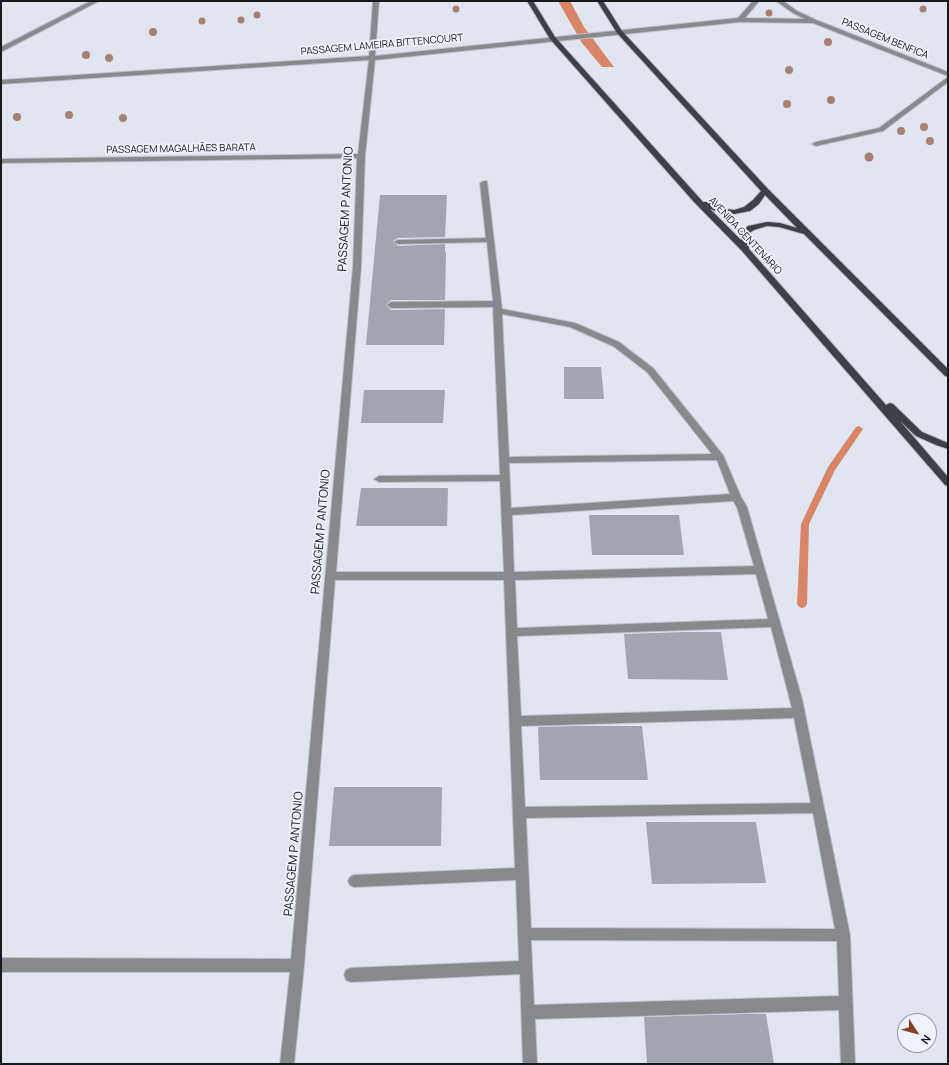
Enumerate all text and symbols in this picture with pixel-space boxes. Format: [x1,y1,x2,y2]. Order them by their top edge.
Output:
street label: PASSAGEM BENFICA [840,16,930,62]
street label: PASSAGEM LAMEIRA BITTENCOURT [300,32,464,58]
street label: PASSAGEM MAGALHÃES BARATA [106,142,256,156]
street label: PASSAGEM P ANTONIO [336,146,356,272]
street label: AVENIDA CENTENÁRIO [706,195,784,277]
street label: PASSAGEM P ANTONIO [308,469,334,595]
street label: PASSAGEM P ANTONIO [281,791,307,917]
north arrow [897,1013,937,1053]
text: N [918,1032,935,1047]

